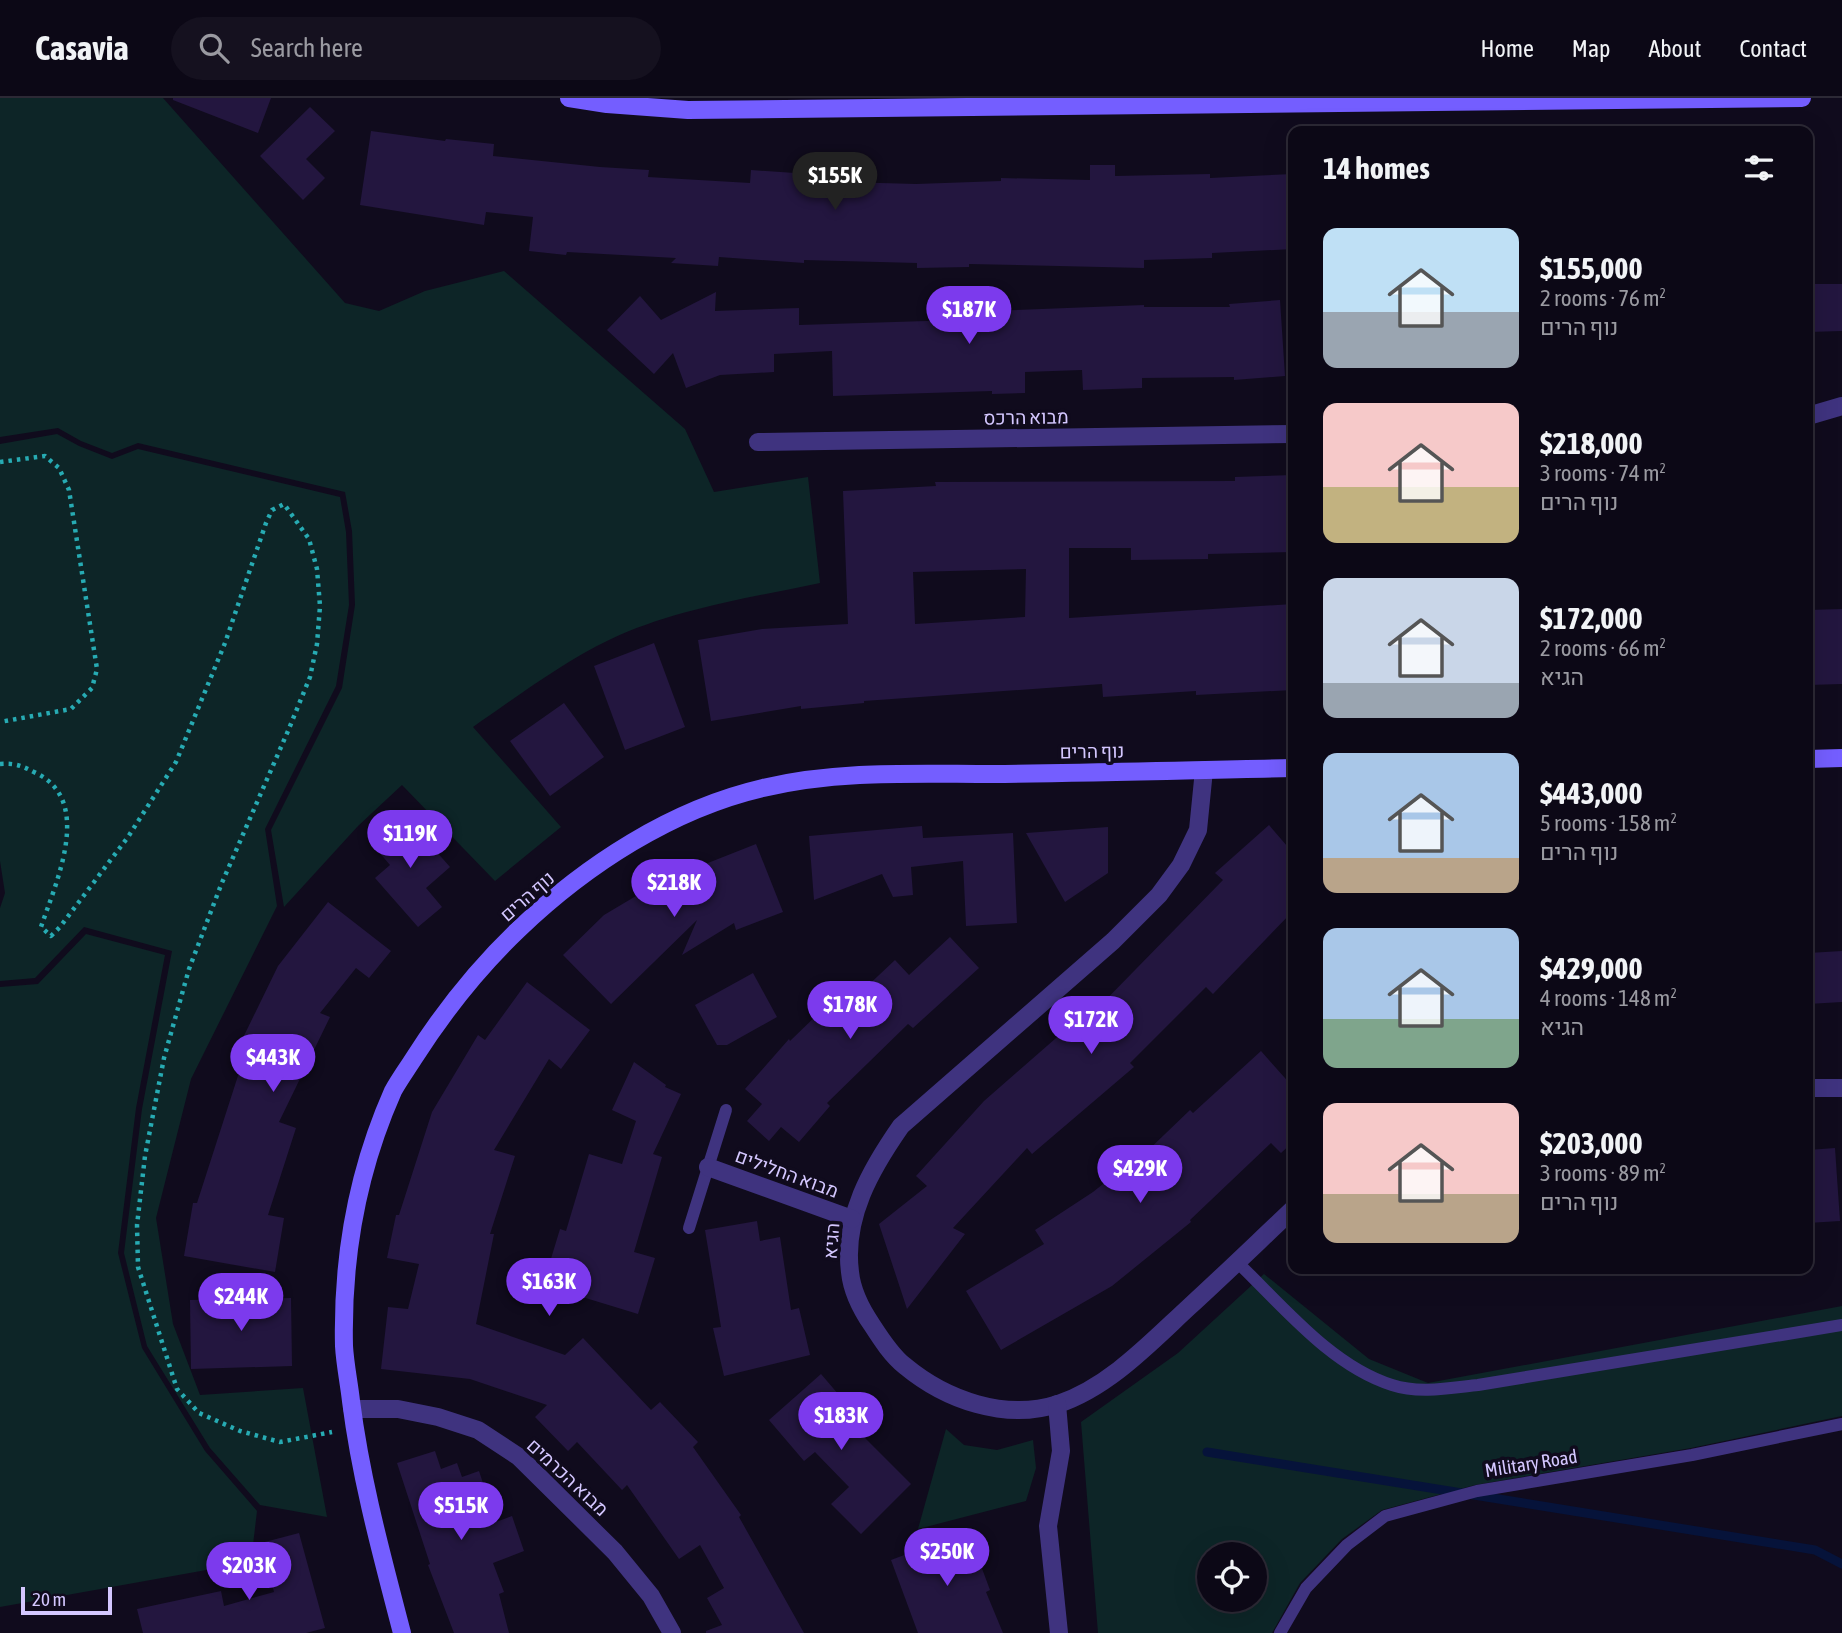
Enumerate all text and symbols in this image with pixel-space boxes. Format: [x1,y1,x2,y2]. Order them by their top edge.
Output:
search box [171,17,661,80]
text: Casavia [35,29,129,67]
icon: search [195,29,233,67]
text: Search here [251,33,363,63]
text: Home [1480,35,1534,62]
text: Map [1572,35,1610,62]
text: About [1648,35,1701,62]
text: Contact [1739,35,1807,62]
icon: filters [1740,149,1778,187]
text: 14 homes [1323,151,1430,185]
pin: $155K [786,152,884,212]
text: $155K [808,162,862,188]
text: $155,000 [1540,251,1643,285]
icon: home [1379,256,1463,340]
text: 2 rooms · 76 m² [1540,285,1666,311]
pin: $187K [920,286,1018,346]
text: $187K [942,296,996,322]
text: נוף הרים [1540,314,1618,340]
street label: מבוא הרכס [983,405,1069,429]
text: $218,000 [1540,426,1643,460]
icon: home [1379,431,1463,515]
text: 3 rooms · 74 m² [1540,460,1666,486]
text: נוף הרים [1540,489,1618,515]
text: $172,000 [1540,601,1643,635]
icon: home [1379,606,1463,690]
text: 2 rooms · 66 m² [1540,635,1666,661]
text: הגיא [1540,664,1584,690]
street label: נוף הרים [1059,739,1125,763]
text: $443,000 [1540,776,1643,810]
icon: home [1379,781,1463,865]
pin: $119K [361,810,459,870]
text: 5 rooms · 158 m² [1540,810,1677,836]
text: $119K [383,820,437,846]
text: נוף הרים [1540,839,1618,865]
pin: $218K [625,860,723,919]
street label: נוף הרים [495,866,559,926]
text: $218K [647,869,701,895]
text: $429,000 [1540,951,1643,985]
icon: home [1379,956,1463,1040]
pin: $178K [801,982,899,1041]
text: 4 rooms · 148 m² [1540,985,1677,1011]
text: $178K [823,991,877,1017]
pin: $172K [1042,996,1140,1056]
text: $172K [1064,1006,1118,1032]
text: הגיא [1540,1014,1584,1040]
pin: $443K [224,1034,322,1094]
text: $443K [246,1044,300,1070]
text: $203,000 [1540,1126,1643,1160]
icon: home [1379,1131,1463,1215]
street label: מבוא החלילים [732,1144,842,1202]
pin: $429K [1091,1146,1189,1205]
text: $429K [1113,1155,1167,1181]
text: 3 rooms · 89 m² [1540,1160,1666,1186]
text: נוף הרים [1540,1189,1618,1215]
street label: הגיא [818,1222,844,1260]
pin: $163K [500,1258,598,1318]
text: $163K [522,1268,576,1294]
pin: $244K [192,1274,290,1333]
text: $244K [214,1283,268,1309]
pin: $183K [792,1392,890,1452]
text: $183K [814,1402,868,1428]
street label: מבוא הכרמים [523,1434,613,1520]
street label: Military Road [1483,1445,1579,1481]
pin: $515K [412,1482,510,1542]
text: $515K [434,1492,488,1518]
pin: $250K [898,1528,996,1588]
text: $250K [920,1538,974,1564]
pin: $203K [200,1542,298,1602]
map controls [1197,1542,1267,1612]
button: locate [1197,1542,1267,1612]
text: $203K [222,1552,276,1578]
scale bar [21,1584,112,1616]
text: 20 m [32,1588,66,1610]

